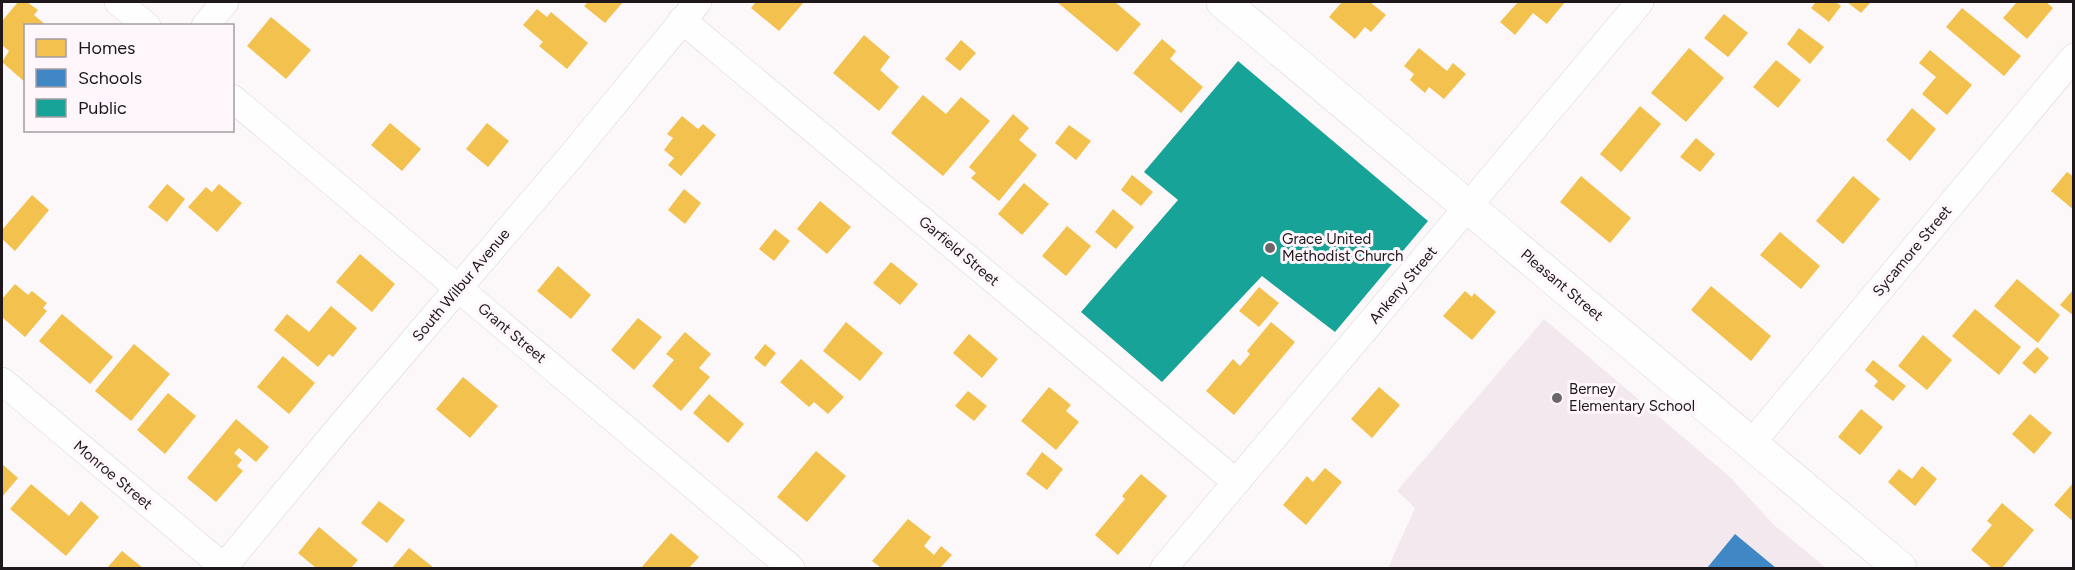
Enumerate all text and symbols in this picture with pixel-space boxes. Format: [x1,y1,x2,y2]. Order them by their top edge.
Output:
legend [24,24,234,132]
text: Homes [78,37,136,59]
text: Schools [78,67,142,89]
text: Public [78,97,127,119]
street label: Sycamore Street [1869,202,1955,300]
street label: Garfield Street [915,212,1003,290]
street label: South Wilbur Avenue [409,225,513,345]
place label: Grace United Methodist Church [1282,230,1403,265]
marker: Grace United Methodist Church [1263,241,1277,255]
street label: Ankeny Street [1365,242,1441,327]
street label: Pleasant Street [1517,245,1607,325]
street label: Grant Street [474,299,550,367]
place label: Berney Elementary School [1569,380,1695,415]
marker: Berney Elementary School [1550,391,1564,405]
street label: Monroe Street [70,437,156,513]

